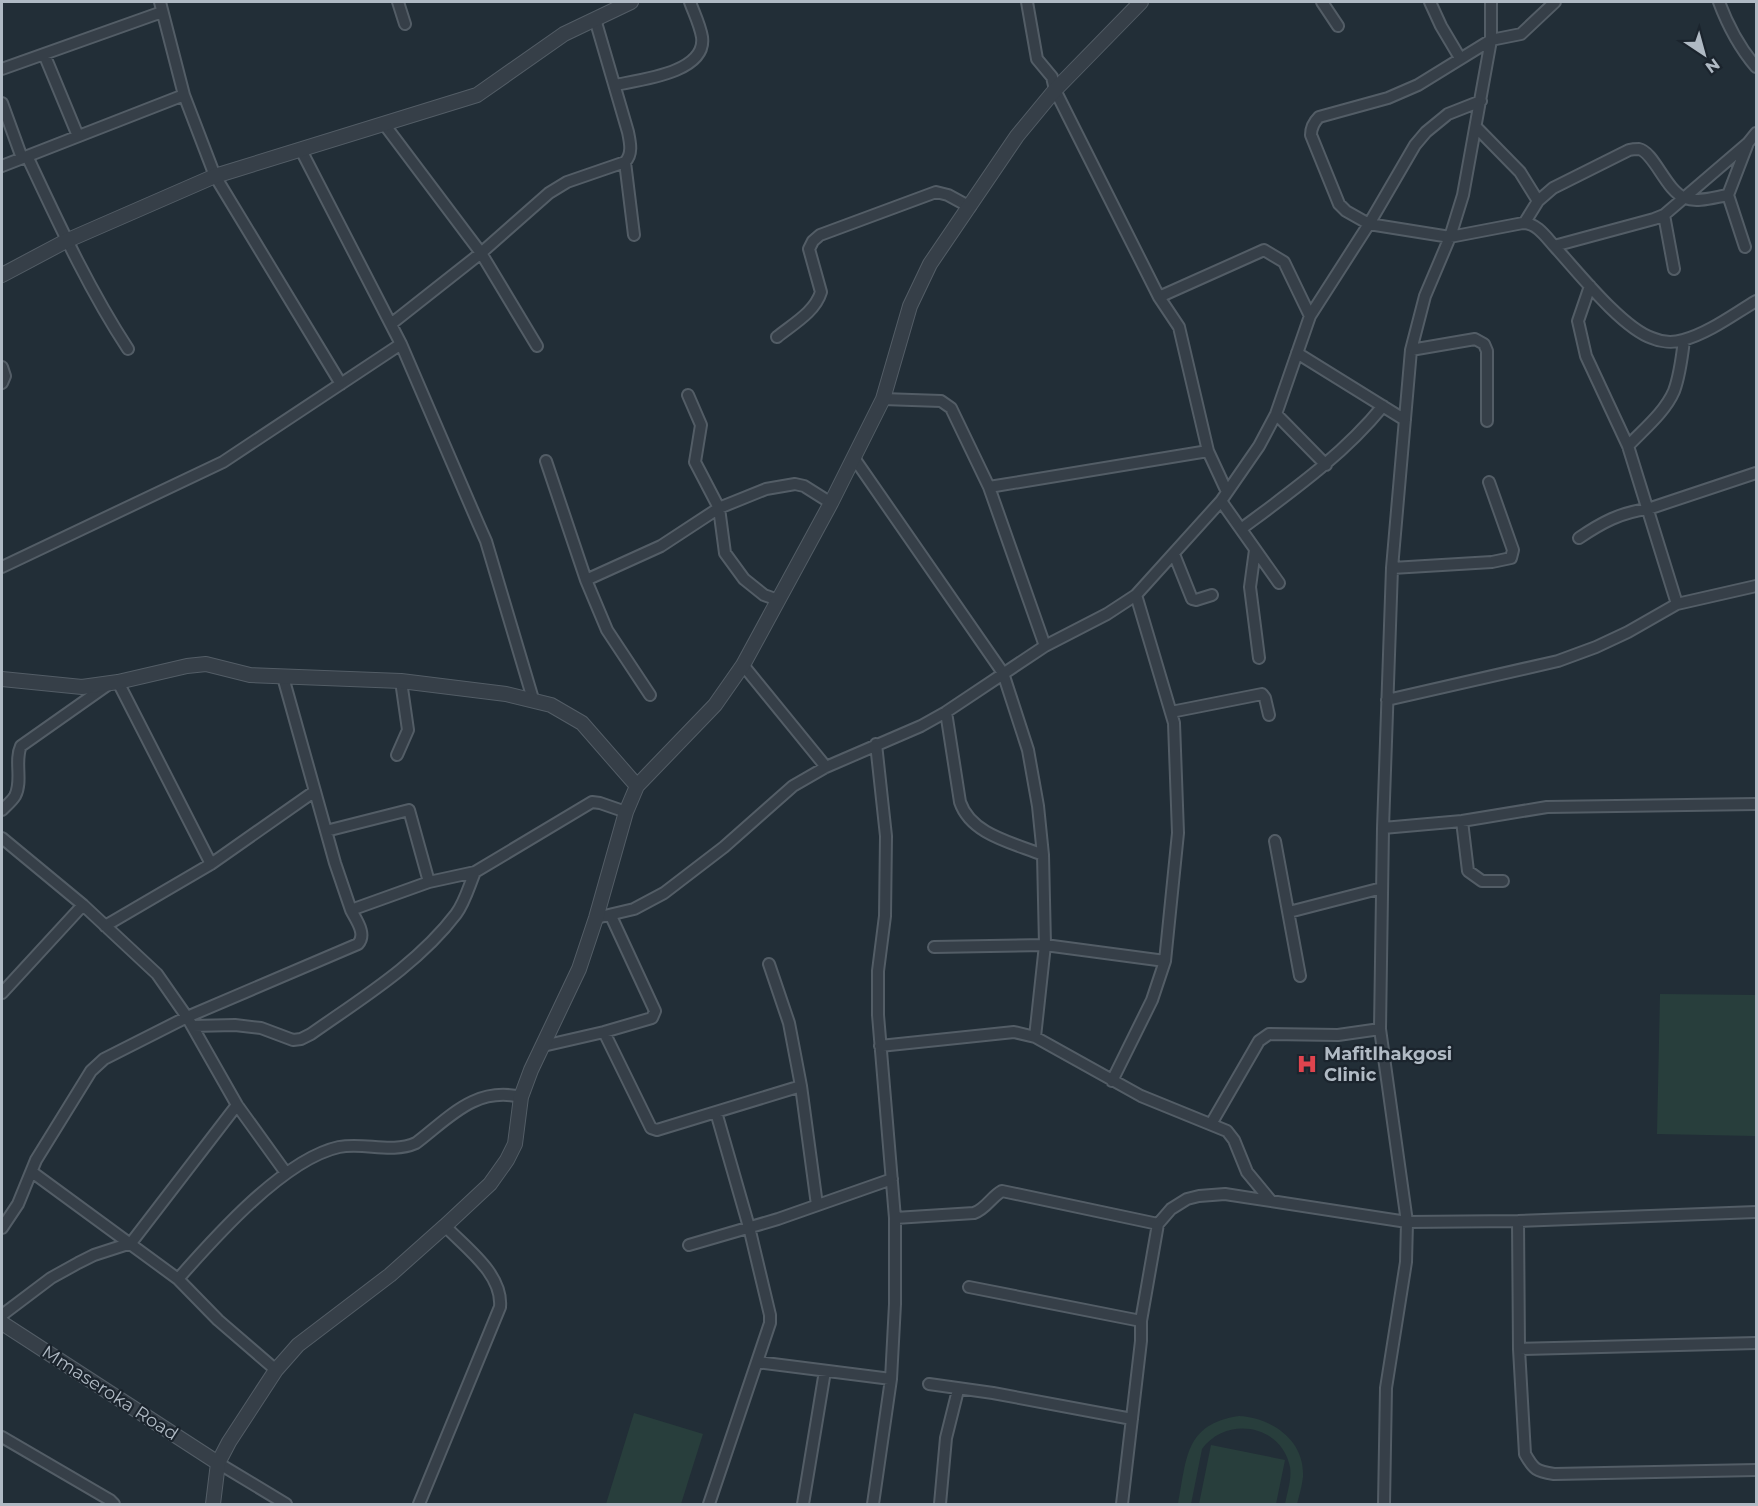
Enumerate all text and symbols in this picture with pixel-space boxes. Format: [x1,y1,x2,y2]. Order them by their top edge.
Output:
north arrow [1674,24,1734,84]
text: N [1702,54,1723,77]
place label: Mafitlhakgosi Clinic [1324,1043,1452,1086]
hospital icon: Mafitlhakgosi Clinic [1295,1052,1319,1076]
street label: Mmaseroka Road [38,1341,182,1445]

